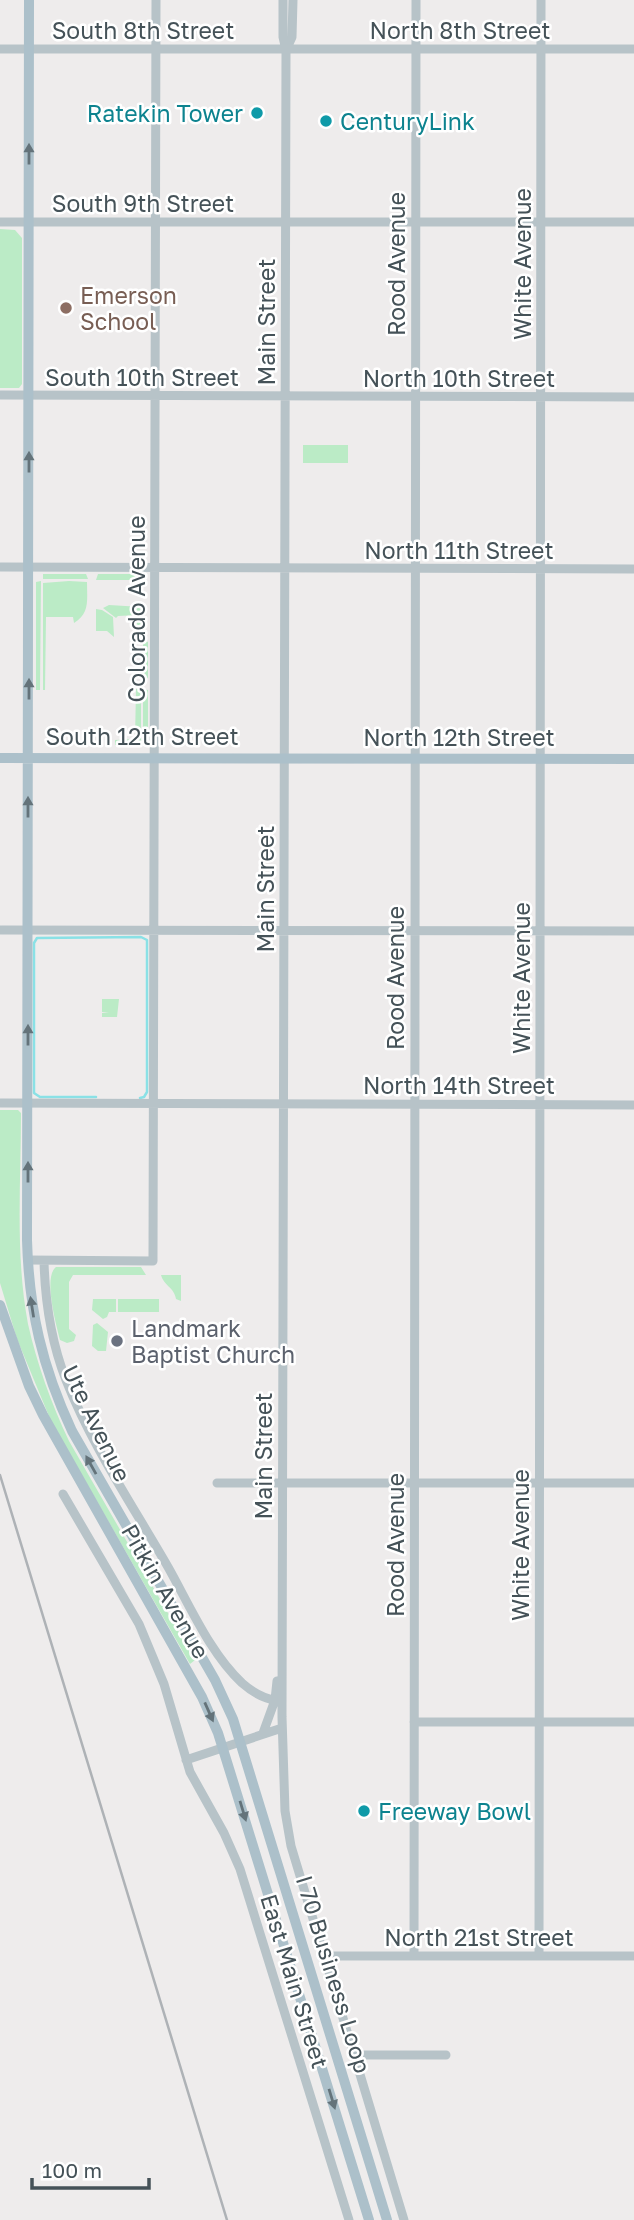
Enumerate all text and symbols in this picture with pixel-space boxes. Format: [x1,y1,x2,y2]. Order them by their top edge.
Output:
street label: South 8th Street [52,16,234,44]
street label: North 8th Street [369,16,551,44]
place label: Ratekin Tower [87,99,243,127]
marker: Ratekin Tower [249,105,265,121]
place label: CenturyLink [340,107,475,135]
marker: CenturyLink [318,113,334,129]
one-way arrow [23,142,35,164]
street label: White Avenue [508,188,536,340]
street label: South 9th Street [52,189,234,217]
street label: Rood Avenue [382,192,410,336]
street label: Main Street [252,259,280,385]
place label: Emerson School [80,281,177,335]
marker: Emerson School [58,300,74,316]
street label: South 10th Street [45,363,239,391]
street label: North 10th Street [363,364,555,392]
one-way arrow [23,450,35,472]
street label: Colorado Avenue [122,516,150,703]
street label: North 11th Street [364,536,554,564]
one-way arrow [23,678,34,700]
street label: South 12th Street [45,722,239,750]
street label: North 12th Street [363,723,555,751]
one-way arrow [22,796,34,818]
street label: Main Street [251,826,279,952]
street label: White Avenue [507,902,535,1054]
street label: Rood Avenue [381,906,409,1050]
one-way arrow [22,1024,34,1046]
street label: North 14th Street [363,1071,555,1099]
one-way arrow [22,1160,34,1182]
one-way arrow [26,1296,37,1318]
place label: Landmark Baptist Church [131,1314,295,1368]
marker: Landmark Baptist Church [109,1333,125,1349]
street label: Ute Avenue [57,1360,137,1486]
street label: Main Street [249,1393,277,1519]
one-way arrow [85,1456,97,1475]
street label: White Avenue [506,1469,534,1621]
street label: Rood Avenue [381,1473,409,1617]
street label: Pitkin Avenue [116,1519,216,1663]
one-way arrow [204,1702,215,1723]
place label: Freeway Bowl [378,1797,531,1825]
one-way arrow [239,1801,249,1822]
marker: Freeway Bowl [356,1803,372,1819]
street label: I 70 Business Loop [291,1872,377,2076]
street label: East Main Street [255,1890,335,2072]
street label: North 21st Street [384,1923,574,1951]
one-way arrow [327,2089,337,2110]
scale bar [32,2146,149,2190]
text: 100 m [42,2157,102,2183]

